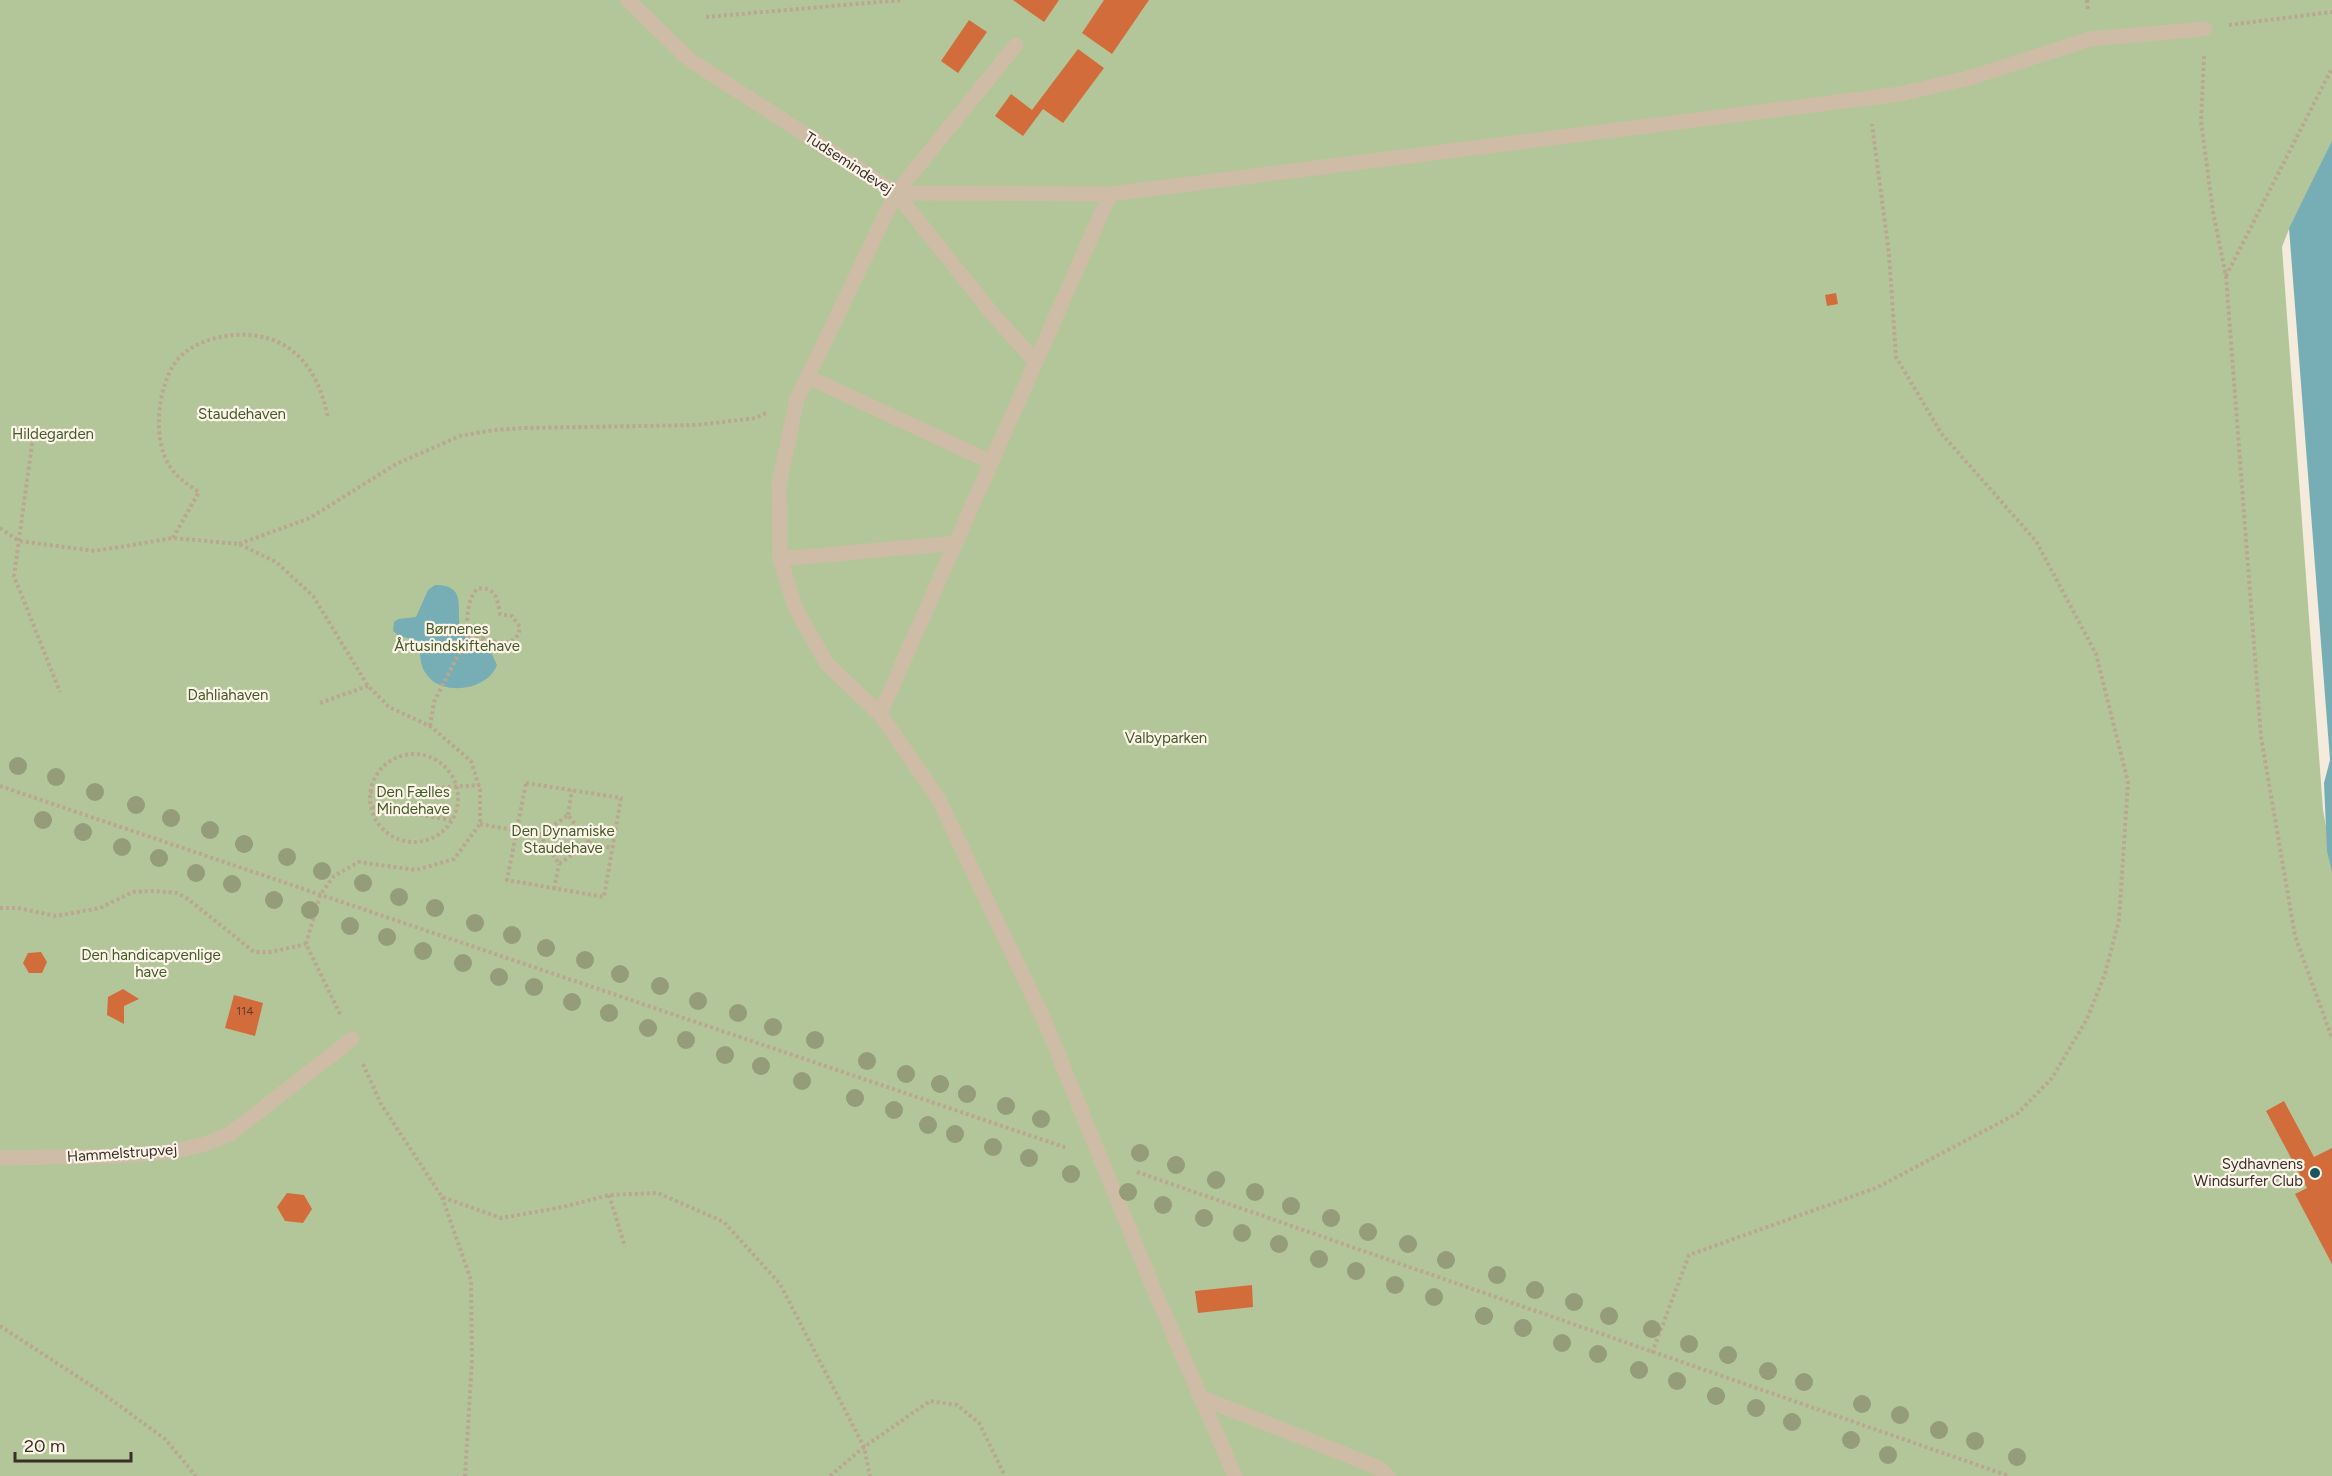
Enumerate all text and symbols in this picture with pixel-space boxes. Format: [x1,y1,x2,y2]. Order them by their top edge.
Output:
street label: Tudsemindevej [802,128,896,198]
park label: Staudehaven [198,405,286,423]
park label: Hildegarden [12,425,94,443]
park label: Børnenes Årtusindskiftehave [394,620,520,655]
park label: Dahliahaven [188,686,268,704]
park label: Valbyparken [1125,729,1207,747]
park label: Den Fælles Mindehave [376,783,450,818]
park label: Den Dynamiske Staudehave [511,822,615,857]
park label: Den handicapvenlige have [81,946,221,981]
house number: 114 [236,1004,254,1018]
street label: Hammelstrupvej [66,1140,178,1166]
place label: Sydhavnens Windsurfer Club [2194,1155,2303,1190]
marker: Sydhavnens Windsurfer Club [2308,1166,2322,1180]
scale bar [15,1425,130,1463]
text: 20 m [24,1435,65,1457]

